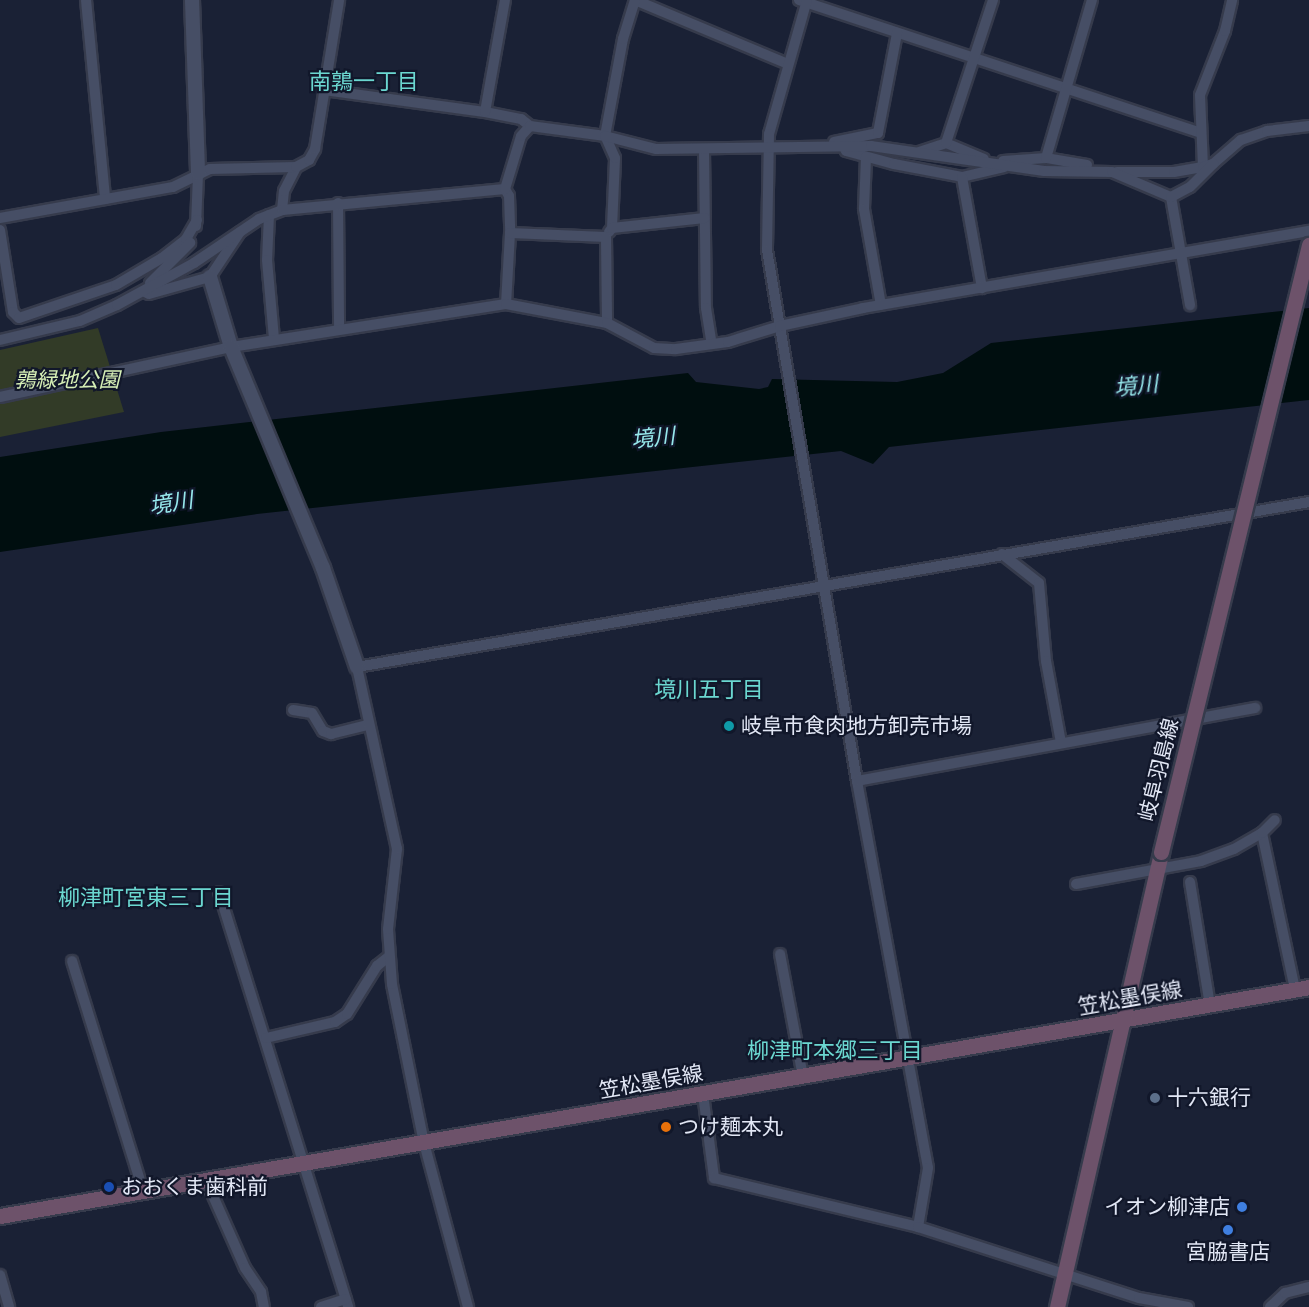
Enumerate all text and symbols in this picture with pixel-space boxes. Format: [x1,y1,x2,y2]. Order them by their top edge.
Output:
district label: 南鶉一丁目 [309,69,419,95]
park label: 鶉緑地公園 [15,367,119,393]
water label: 境川 [1113,371,1159,401]
water label: 境川 [630,423,676,453]
water label: 境川 [147,487,195,519]
district label: 境川五丁目 [654,677,764,703]
place label: 岐阜市食肉地方卸売市場 [741,713,972,739]
street label: 岐阜羽島線 [1134,716,1184,824]
marker: 岐阜市食肉地方卸売市場 [722,719,736,733]
district label: 柳津町宮東三丁目 [58,885,234,911]
street label: 笠松墨俣線 [1076,976,1184,1020]
district label: 柳津町本郷三丁目 [747,1038,923,1064]
street label: 笠松墨俣線 [597,1060,705,1104]
place label: 十六銀行 [1167,1085,1251,1111]
marker: 十六銀行 [1148,1091,1162,1105]
place label: つけ麺本丸 [678,1114,783,1140]
marker: つけ麺本丸 [659,1120,673,1134]
place label: おおくま歯科前 [121,1174,268,1200]
marker: おおくま歯科前 [102,1180,116,1194]
place label: イオン柳津店 [1104,1194,1230,1220]
marker: イオン柳津店 [1235,1200,1249,1214]
marker: 宮脇書店 [1221,1223,1235,1237]
place label: 宮脇書店 [1186,1239,1270,1265]

